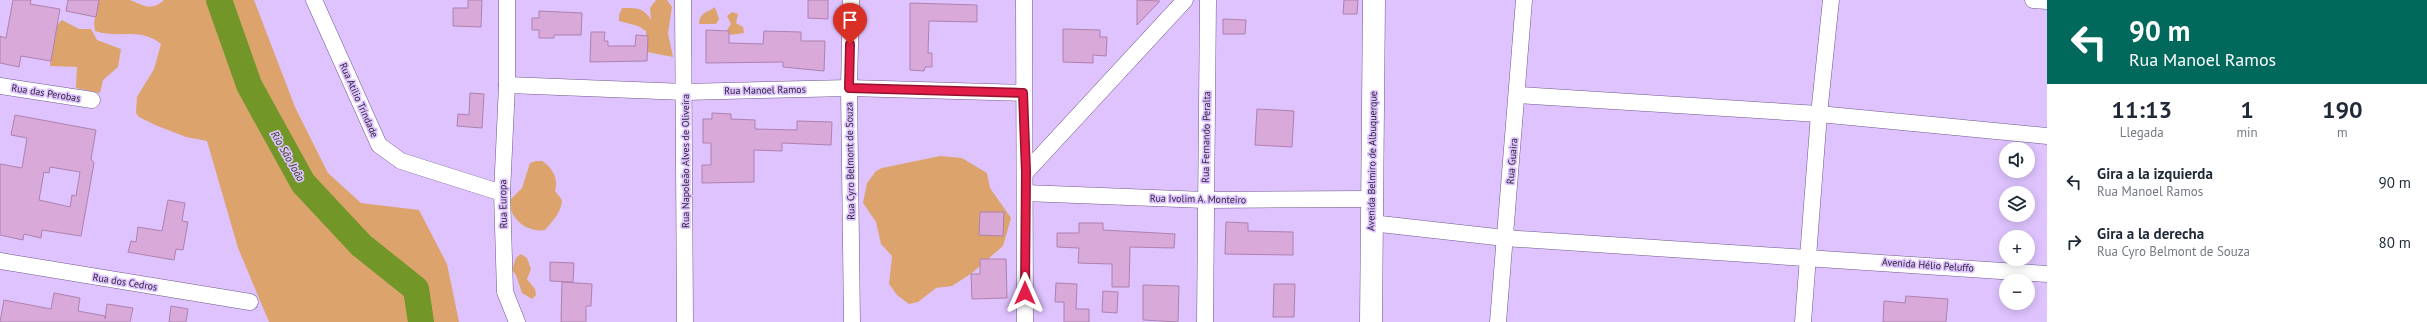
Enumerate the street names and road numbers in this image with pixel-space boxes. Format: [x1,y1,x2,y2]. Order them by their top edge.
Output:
street label: Rua Atilio Trindade [337,61,381,139]
street label: Rua das Perobas [11,81,81,105]
street label: Rua Manoel Ramos [724,83,806,97]
street label: Rua Fernando Peralta [1199,91,1213,183]
street label: Avenida Belmiro de Albuquerque [1364,91,1380,231]
street label: Rua Napoleão Alves de Oliveira [679,94,692,228]
street label: Rua Cyro Belmont de Souza [842,102,858,220]
street label: Rua Guaira [1504,137,1520,185]
street label: Rua Europa [496,179,510,228]
street label: Rua Ivolim A. Monteiro [1150,192,1246,206]
street label: Avenida Hélio Peluffo [1882,255,1974,275]
street label: Rua dos Cedros [92,270,158,294]

